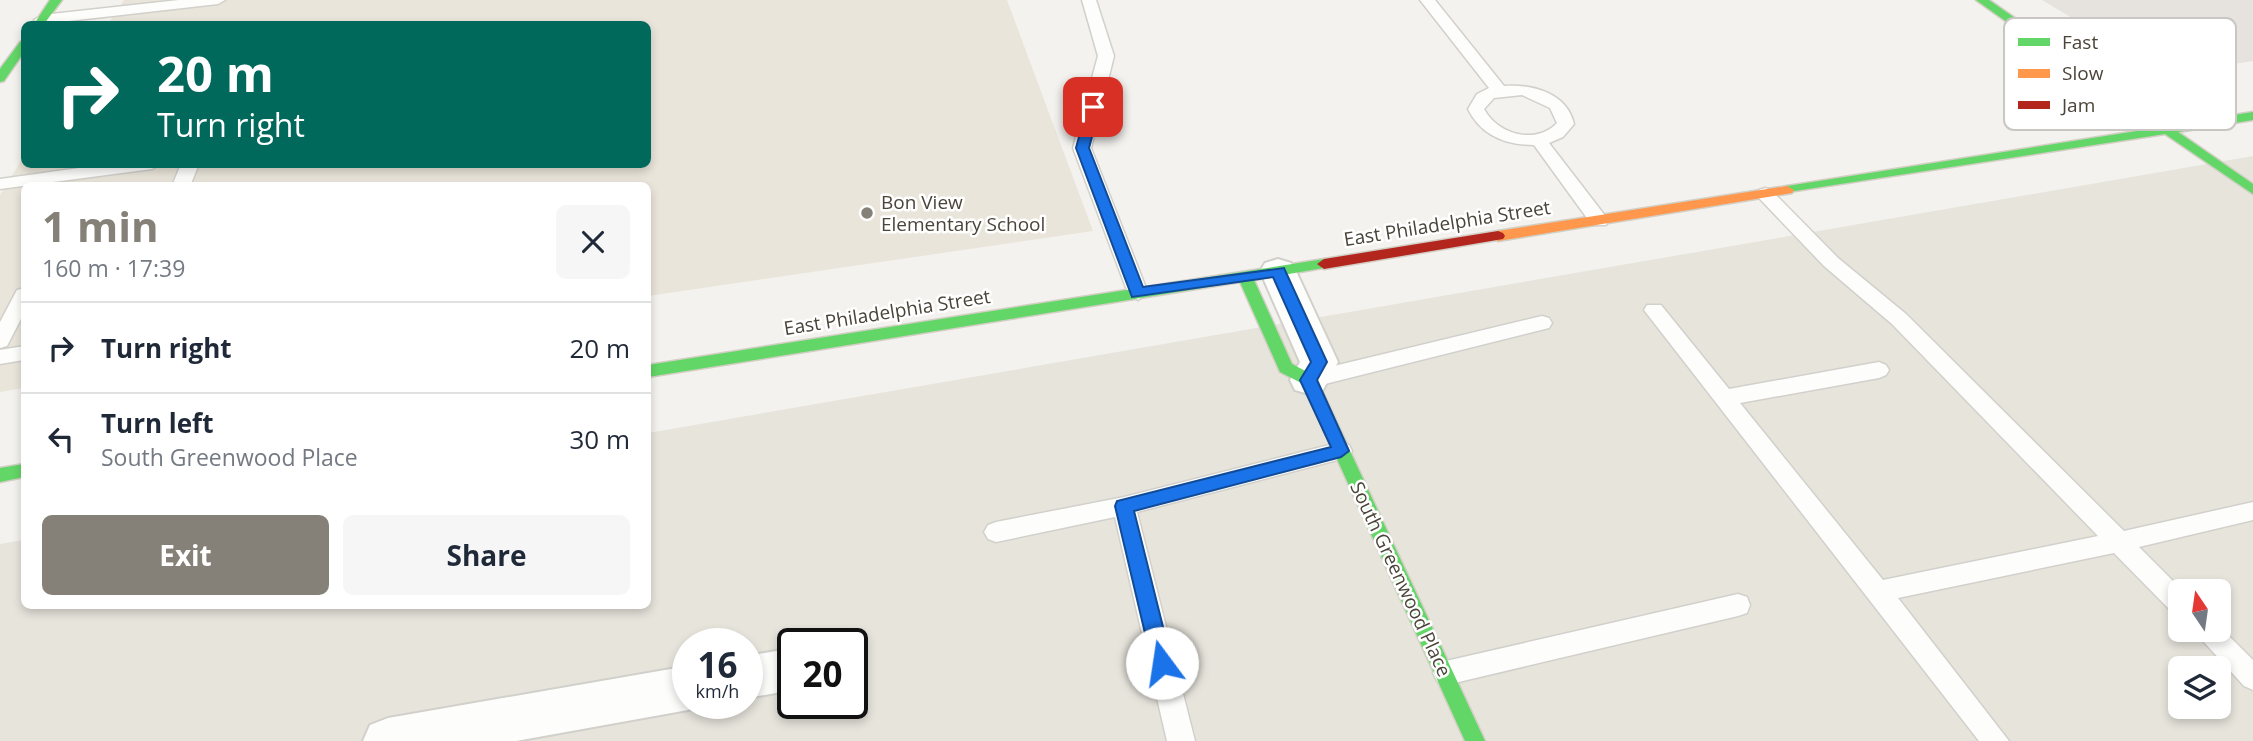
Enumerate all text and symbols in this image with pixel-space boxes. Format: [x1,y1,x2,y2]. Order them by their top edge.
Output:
legend [2004,18,2236,130]
text: Fast [2062,29,2098,55]
text: 20 m [157,40,274,106]
icon: right [42,49,133,140]
text: Slow [2062,60,2104,86]
pin [1063,77,1123,137]
icon: arrive [1074,88,1112,126]
text: Jam [2060,92,2095,118]
text: Turn right [157,103,305,146]
place label: Bon View Elementary School [881,189,1045,237]
street label: East Philadelphia Street [1342,194,1552,252]
text: 1 min [42,197,159,254]
button: close [556,205,630,279]
marker: Bon View Elementary School [859,205,875,221]
text: 160 m · 17:39 [42,252,185,284]
street label: East Philadelphia Street [782,283,992,341]
icon: right [42,329,80,367]
text: Turn right [101,330,232,366]
text: 20 m [569,330,630,366]
text: Turn left [101,405,213,441]
icon: left [42,420,80,458]
text: 30 m [569,421,630,457]
text: South Greenwood Place [101,441,358,473]
street label: South Greenwood Place [1344,477,1458,681]
button: Exit [42,515,329,595]
button: Share [343,515,630,595]
north arrow [2168,579,2231,642]
map controls [2168,579,2231,719]
position arrow [1125,626,1199,700]
speed limit sign: 20 [777,628,868,719]
text: 16 [697,641,738,688]
button: layers [2168,656,2231,719]
text: km/h [696,679,739,703]

